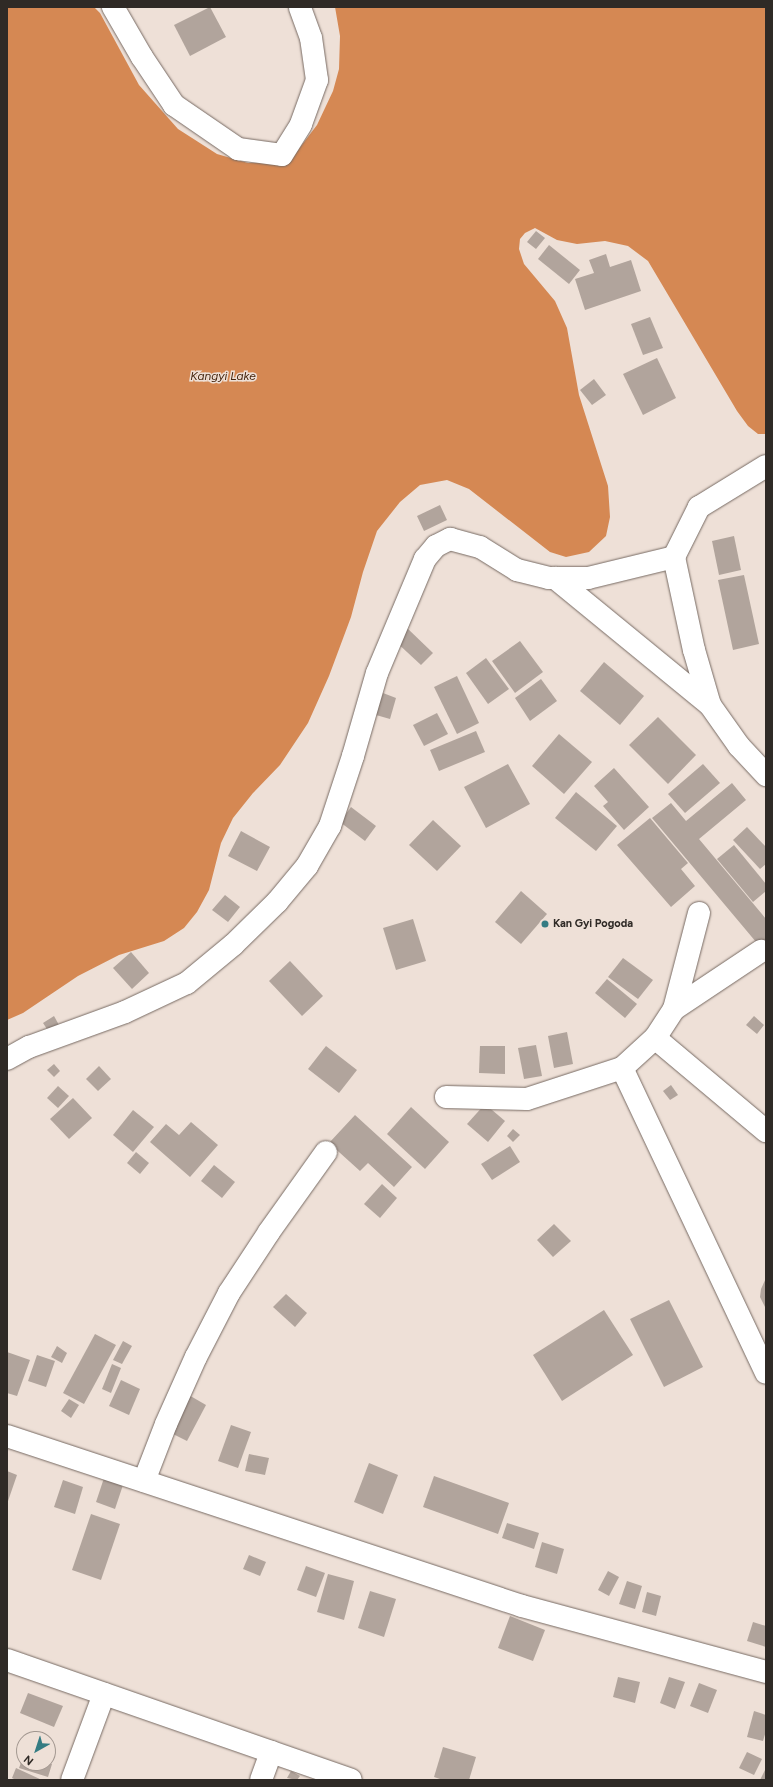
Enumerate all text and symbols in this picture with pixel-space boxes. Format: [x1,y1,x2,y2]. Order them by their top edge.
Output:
water label: Kangyi Lake [190,370,256,384]
place label: Kan Gyi Pogoda [553,917,633,931]
marker: Kan Gyi Pogoda [540,919,550,929]
north arrow [16,1731,56,1771]
text: N [21,1752,36,1768]

